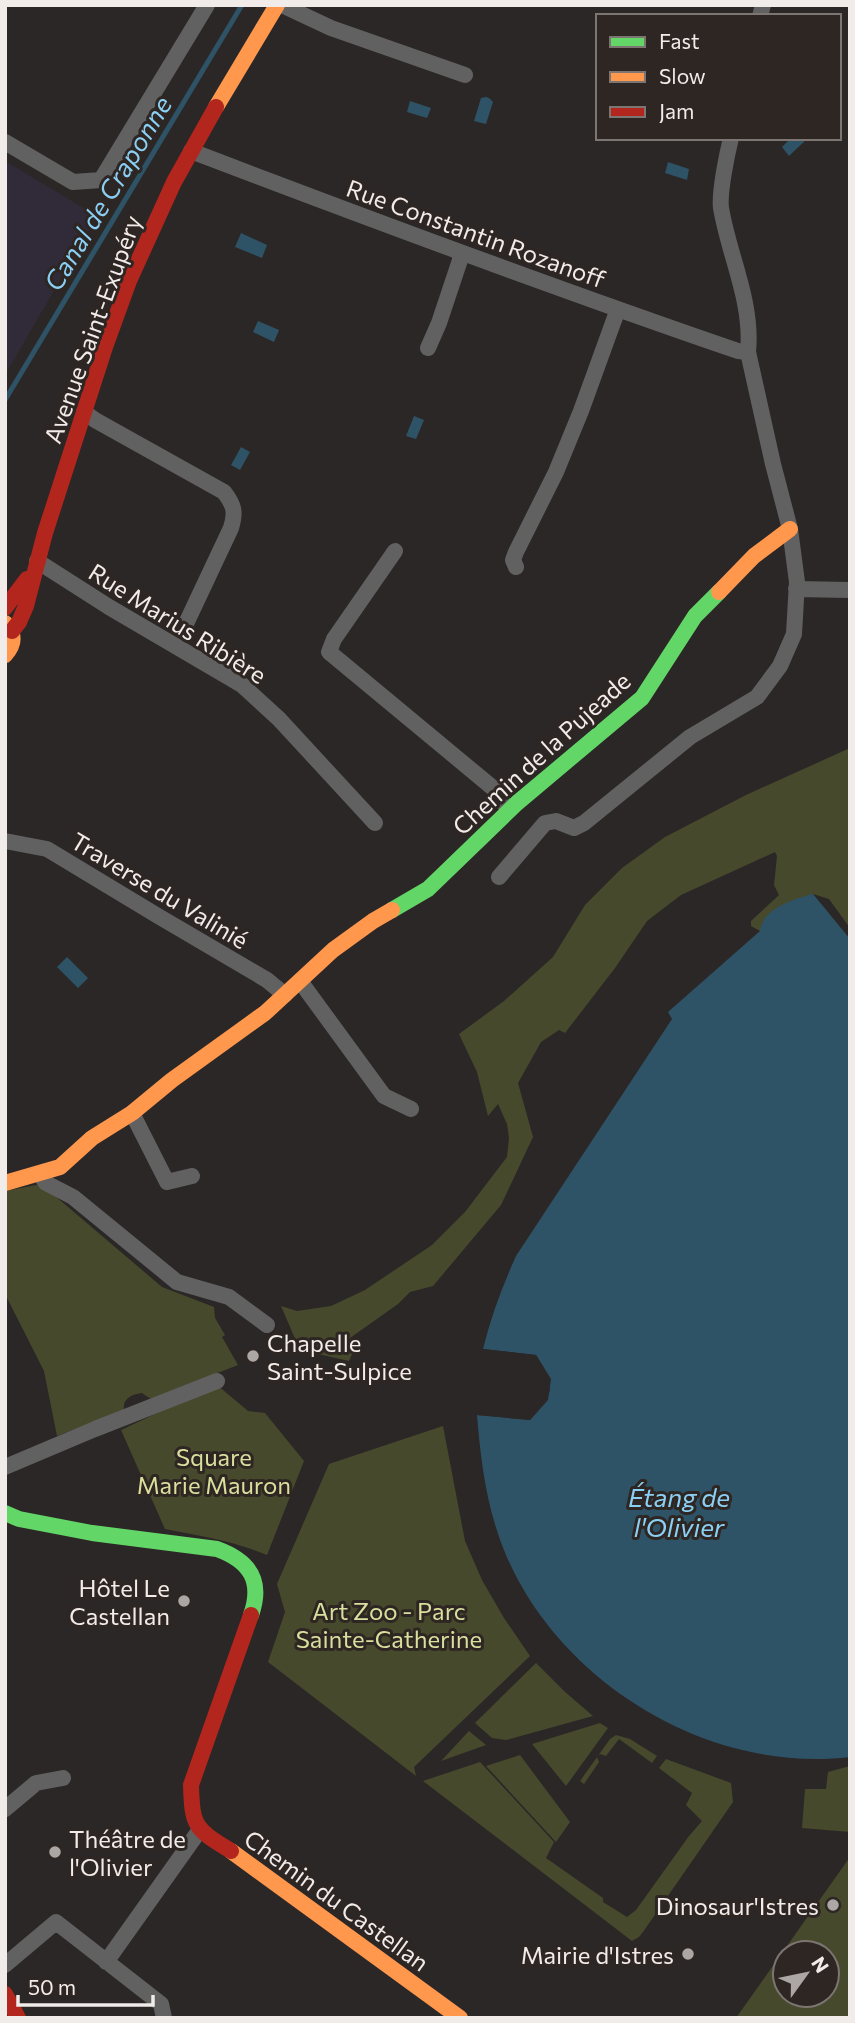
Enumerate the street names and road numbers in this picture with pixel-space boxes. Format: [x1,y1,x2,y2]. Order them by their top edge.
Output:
street label: Rue Constantin Rozanoff [343,173,610,293]
street label: Avenue Saint-Exupéry [37,211,147,447]
street label: Rue Marius Ribière [84,557,272,689]
street label: Chemin de la Pujeade [446,666,636,840]
street label: Traverse du Valinié [66,826,254,954]
street label: Chemin du Castellan [239,1823,435,1977]

